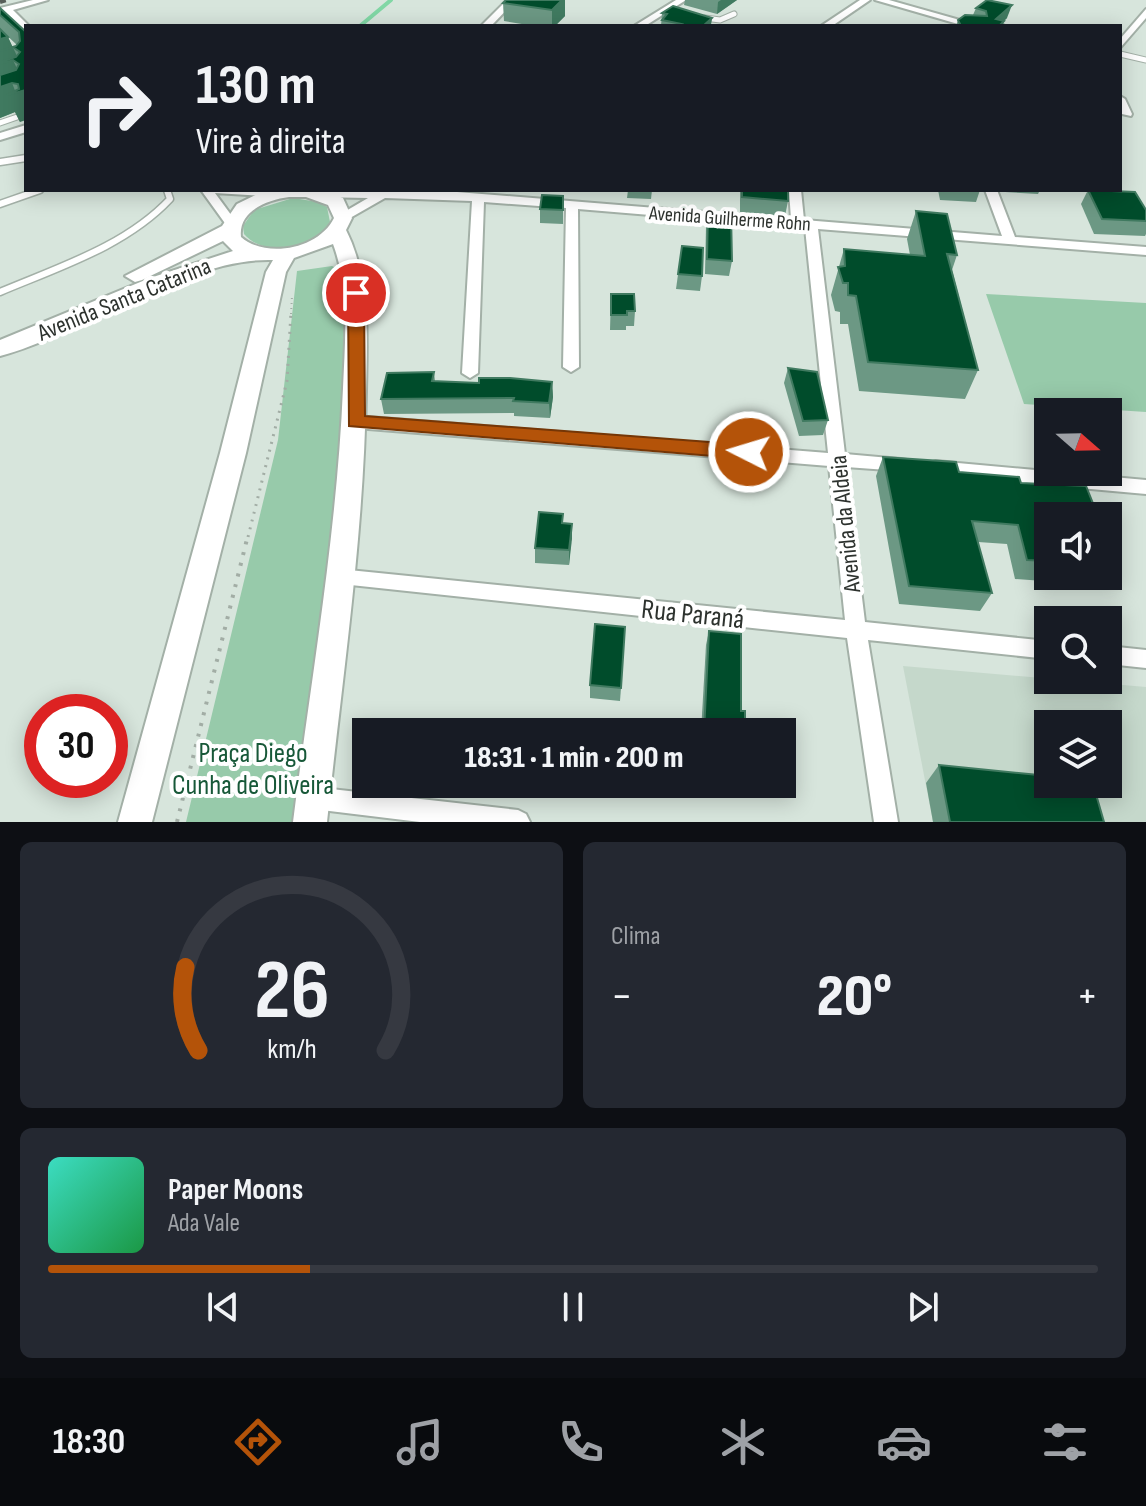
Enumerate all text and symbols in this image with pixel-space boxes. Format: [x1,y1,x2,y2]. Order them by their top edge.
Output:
text: 130 m [196,53,316,120]
icon: right [64,56,168,160]
text: Vire à direita [196,121,346,164]
street label: Avenida Guilherme Rohn [647,201,812,237]
street label: Avenida Santa Catarina [32,251,215,348]
pin [322,259,390,327]
icon: arrive [334,271,378,315]
north arrow [1034,398,1122,486]
map controls [1034,398,1122,798]
position arrow [707,410,791,494]
street label: Avenida da Aldeia [824,454,867,595]
button: sound [1034,502,1122,590]
street label: Rua Paraná [640,593,746,636]
button: search [1034,606,1122,694]
speed limit sign: 30 [24,694,128,798]
button: layers [1034,710,1122,798]
park label: Praça Diego Cunha de Oliveira [172,737,334,802]
text: 18:31 · 1 min · 200 m [465,740,683,776]
text: Clima [611,921,661,952]
text: 26 [254,942,329,1042]
text: 20° [817,961,892,1033]
text: − [611,970,633,1023]
text: + [1076,970,1098,1023]
text: km/h [267,1032,316,1067]
text: Paper Moons [168,1172,303,1208]
text: Ada Vale [168,1208,240,1239]
icon: previous [201,1285,245,1329]
icon: pause [551,1285,595,1329]
icon: next [901,1285,945,1329]
icon: directions [230,1414,286,1470]
icon: music [392,1414,448,1470]
icon: phone [553,1414,609,1470]
icon: climate [715,1414,771,1470]
icon: car [876,1414,932,1470]
icon: filters [1037,1414,1093,1470]
text: 18:30 [53,1421,125,1464]

